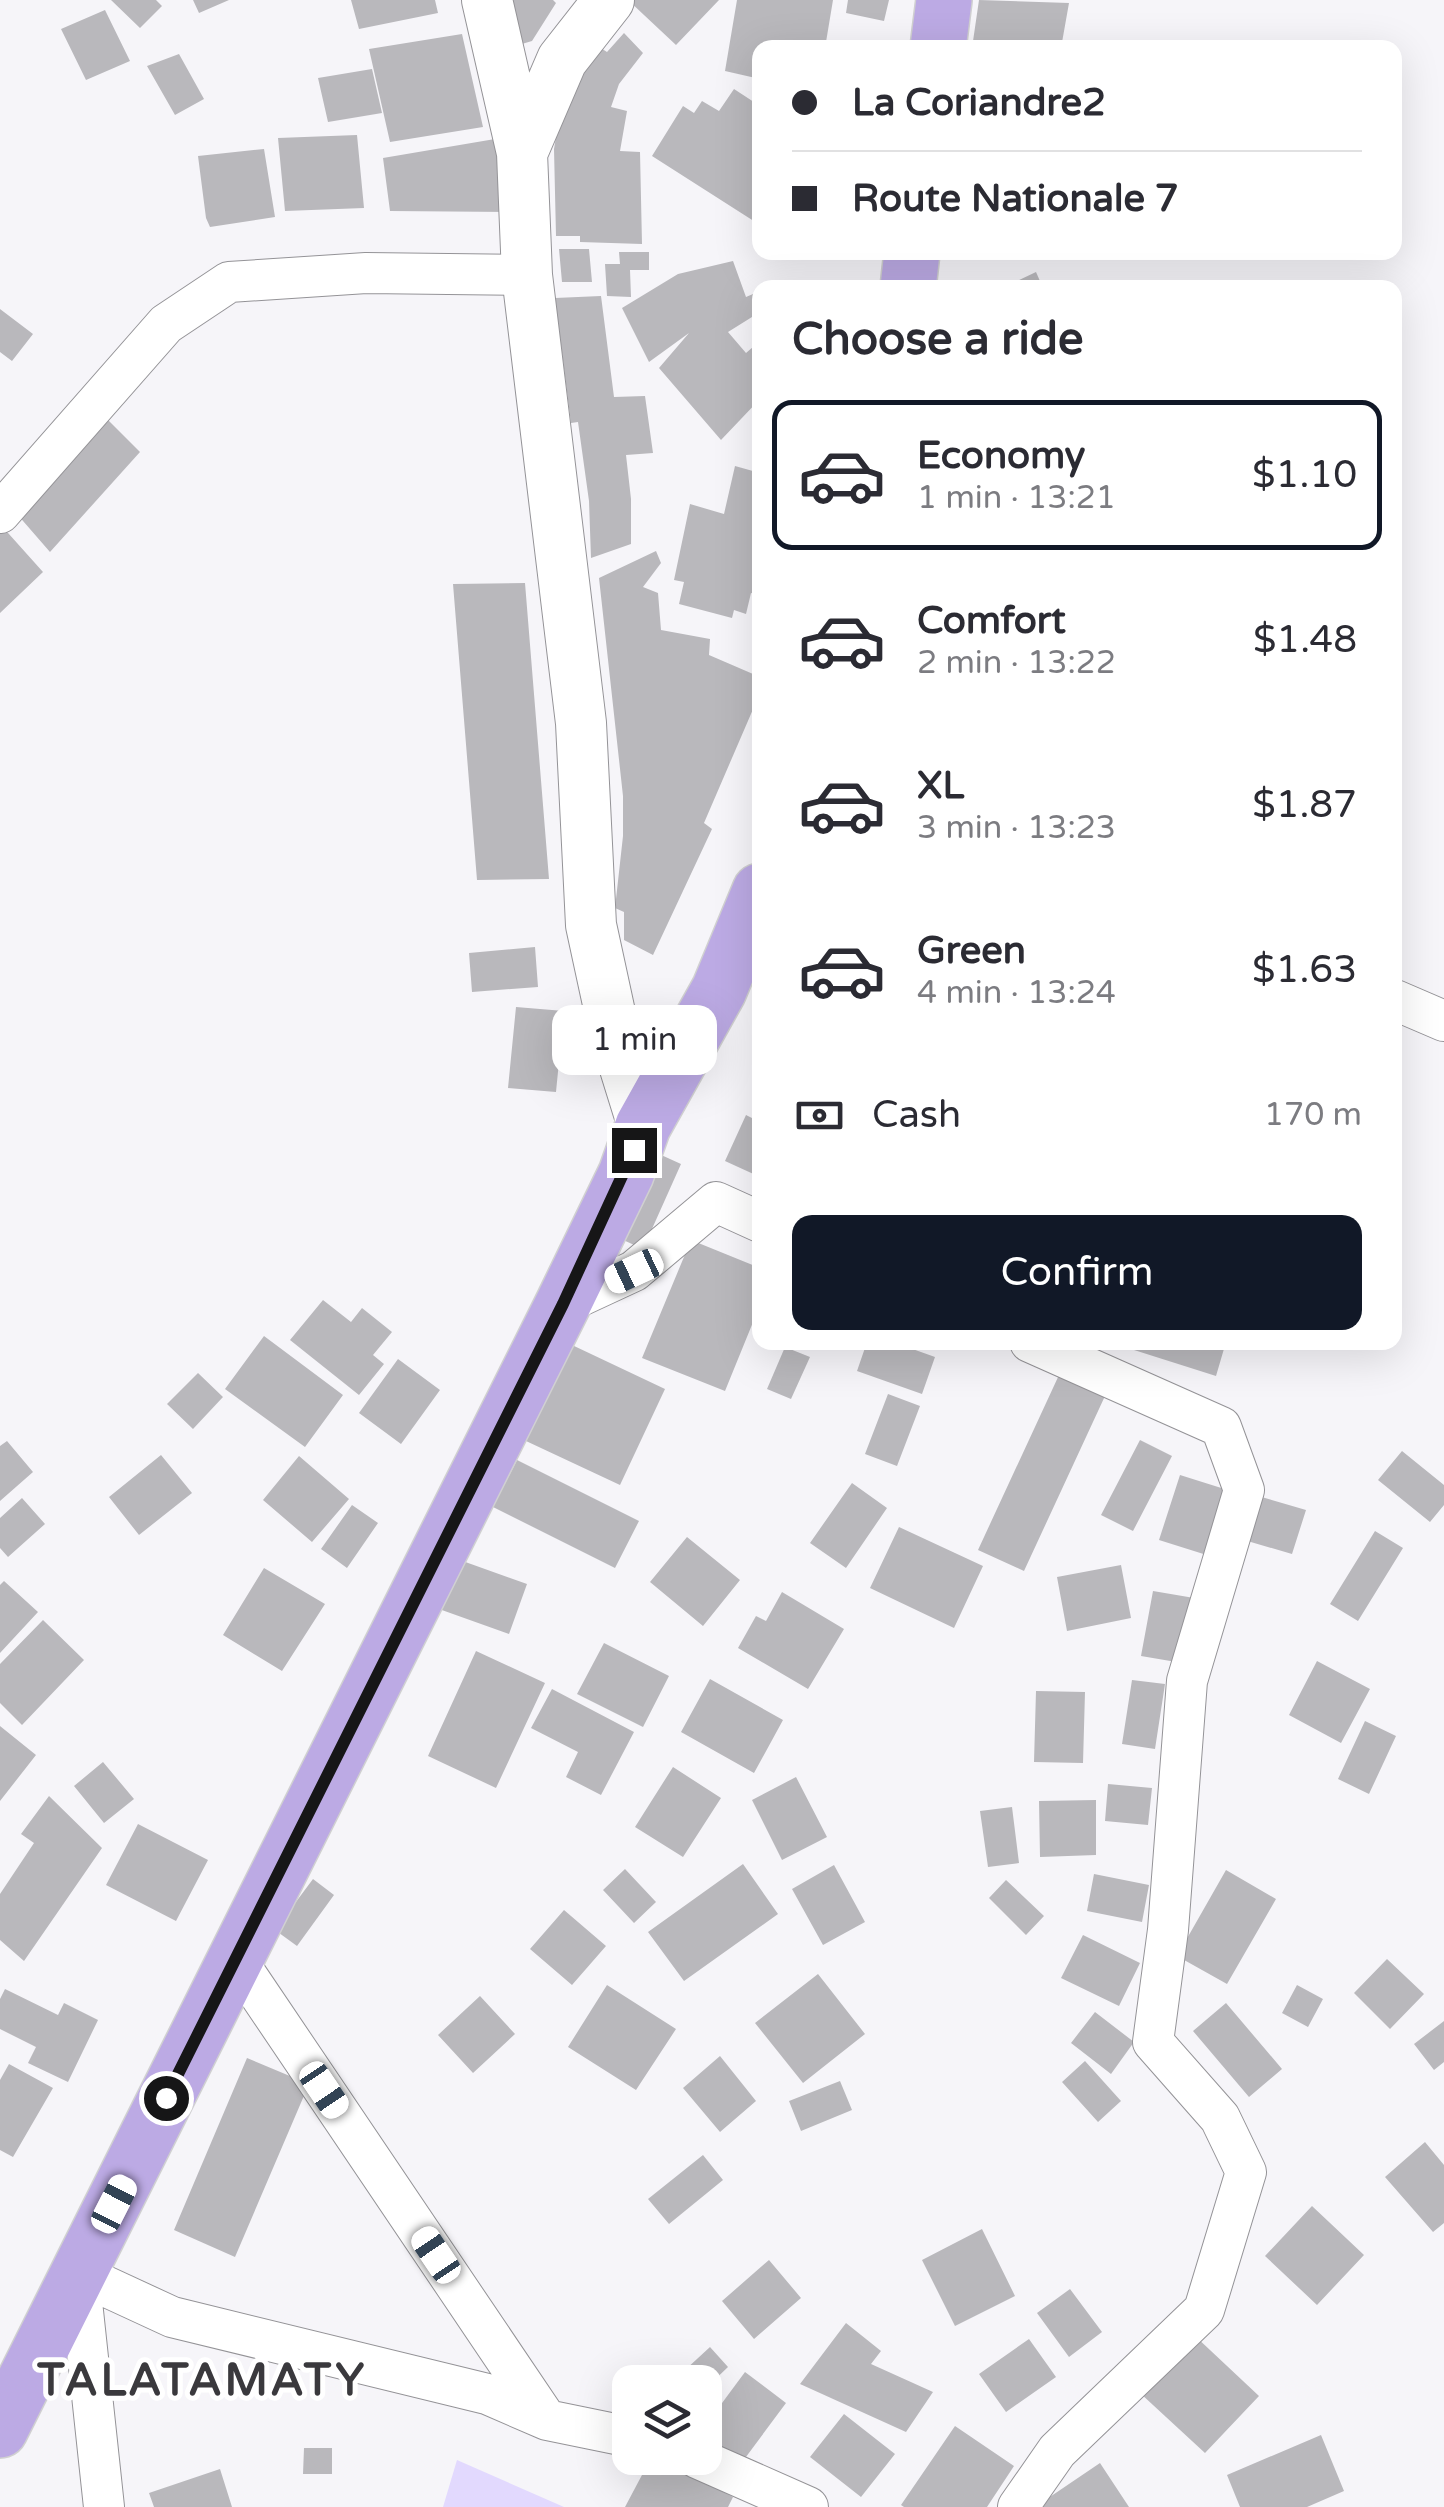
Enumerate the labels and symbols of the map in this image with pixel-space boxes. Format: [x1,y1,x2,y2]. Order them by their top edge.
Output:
callout: 1 min [552,1005,716,1075]
route end [612,1128,657,1173]
car [600,1245,668,1297]
car [295,2057,353,2123]
route start [144,2076,189,2121]
car [87,2170,141,2238]
car [407,2222,465,2288]
district label: TALATAMATY [36,2354,367,2408]

